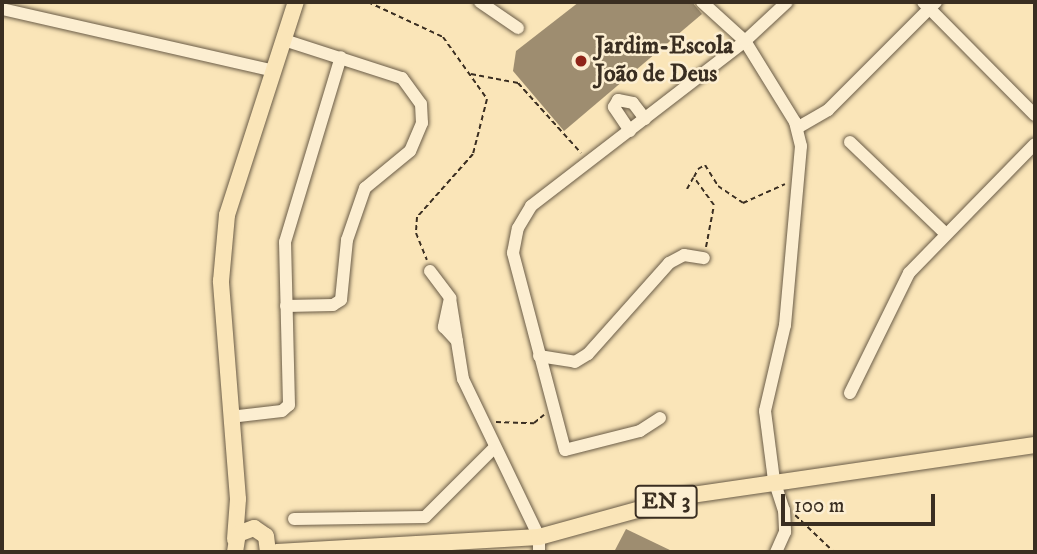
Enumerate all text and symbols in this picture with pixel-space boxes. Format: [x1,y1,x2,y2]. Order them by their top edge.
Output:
place label: Jardim-Escola João de Deus [595,33,733,89]
marker: Jardim-Escola João de Deus [573,53,589,69]
scale bar [785,480,939,524]
road number: EN 3 [634,482,698,522]
text: 100 m [794,493,845,519]

